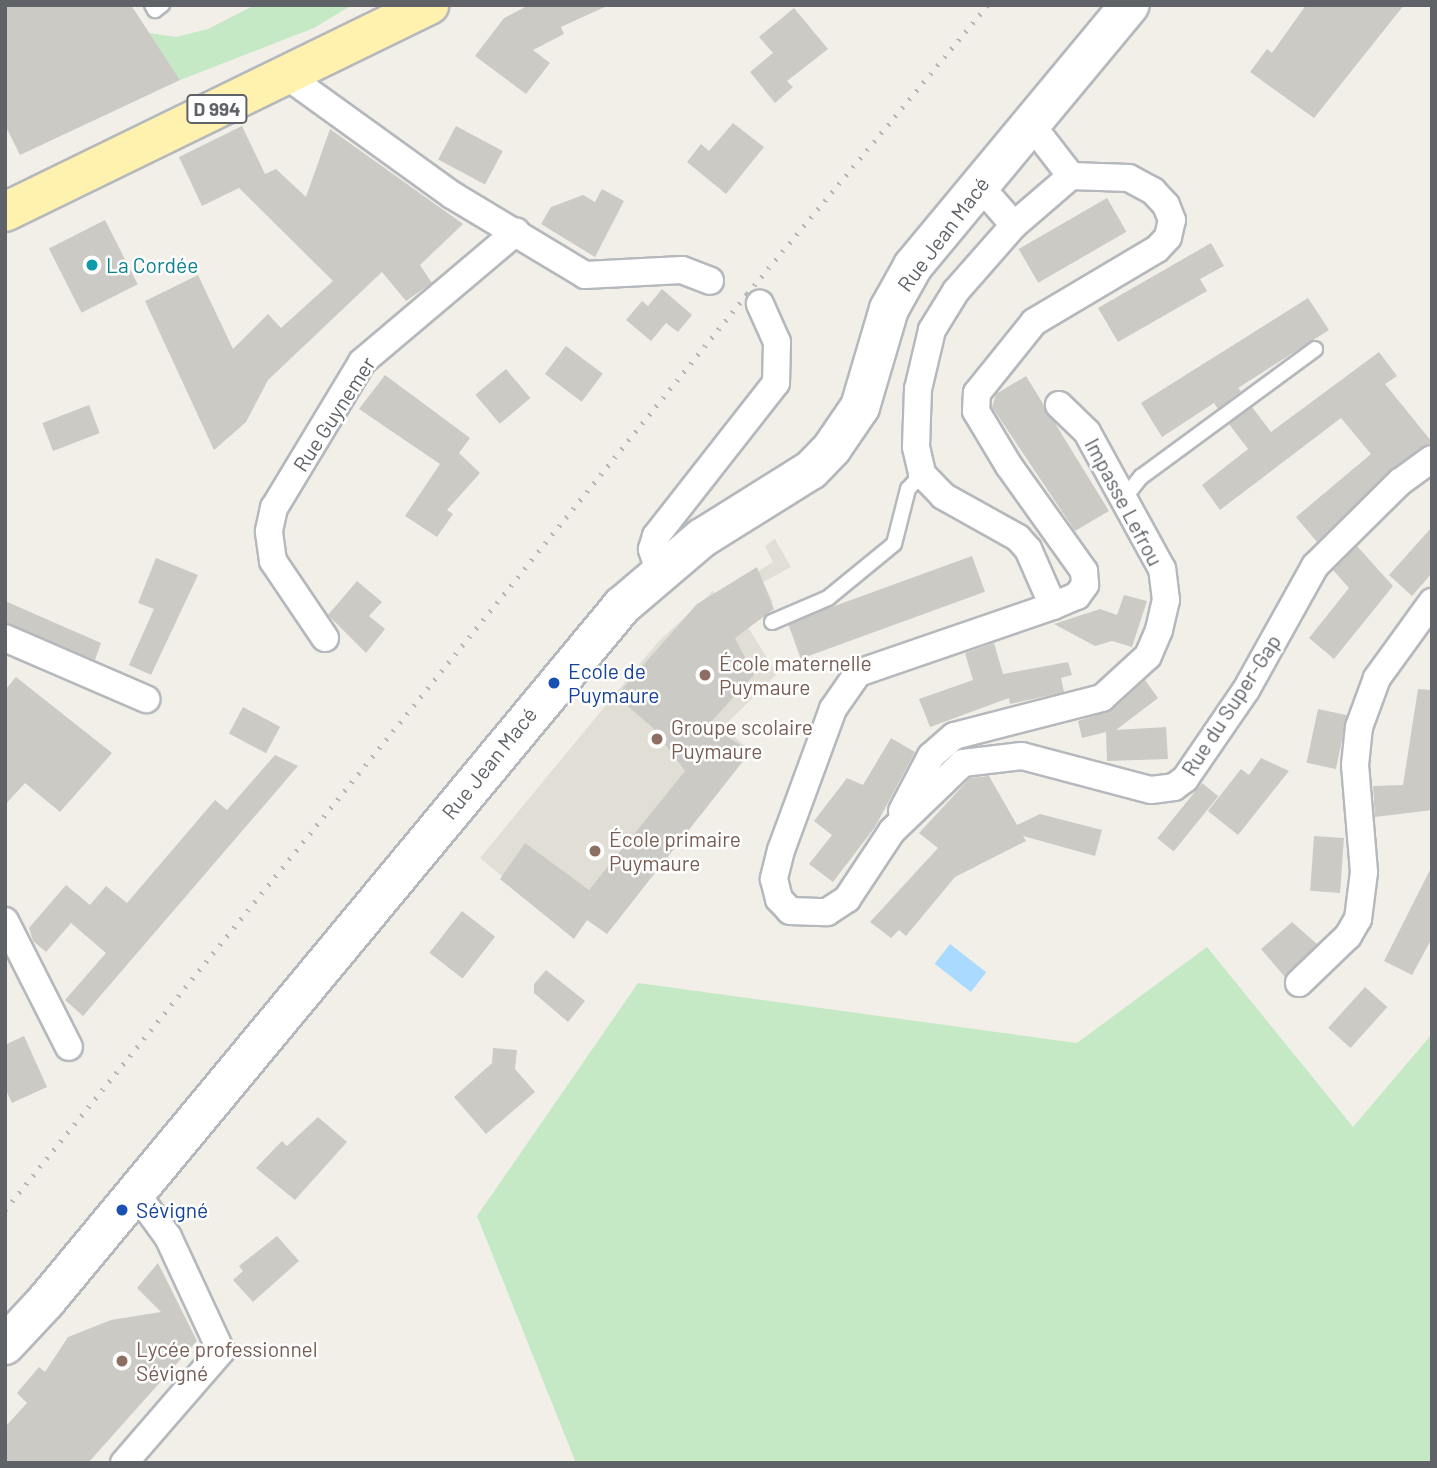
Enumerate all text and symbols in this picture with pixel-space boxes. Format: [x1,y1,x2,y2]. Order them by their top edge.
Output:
road number: D 994 [186,94,248,124]
street label: Rue Jean Macé [892,172,994,296]
place label: La Cordée [106,252,198,278]
marker: La Cordée [84,257,100,273]
street label: Rue Guynemer [288,352,380,476]
street label: Impasse Lefrou [1080,434,1168,570]
street label: Rue du Super-Gap [1176,630,1286,780]
place label: École maternelle Puymaure [719,650,872,700]
place label: Ecole de Puymaure [568,658,659,708]
marker: École maternelle Puymaure [697,667,713,683]
marker: Ecole de Puymaure [546,675,562,691]
street label: Rue Jean Macé [436,702,542,824]
place label: Groupe scolaire Puymaure [671,714,813,764]
marker: Groupe scolaire Puymaure [649,731,665,747]
place label: École primaire Puymaure [609,826,741,876]
marker: École primaire Puymaure [587,843,603,859]
place label: Sévigné [136,1197,208,1223]
marker: Sévigné [114,1202,130,1218]
place label: Lycée professionnel Sévigné [136,1336,318,1386]
marker: Lycée professionnel Sévigné [114,1353,130,1369]

